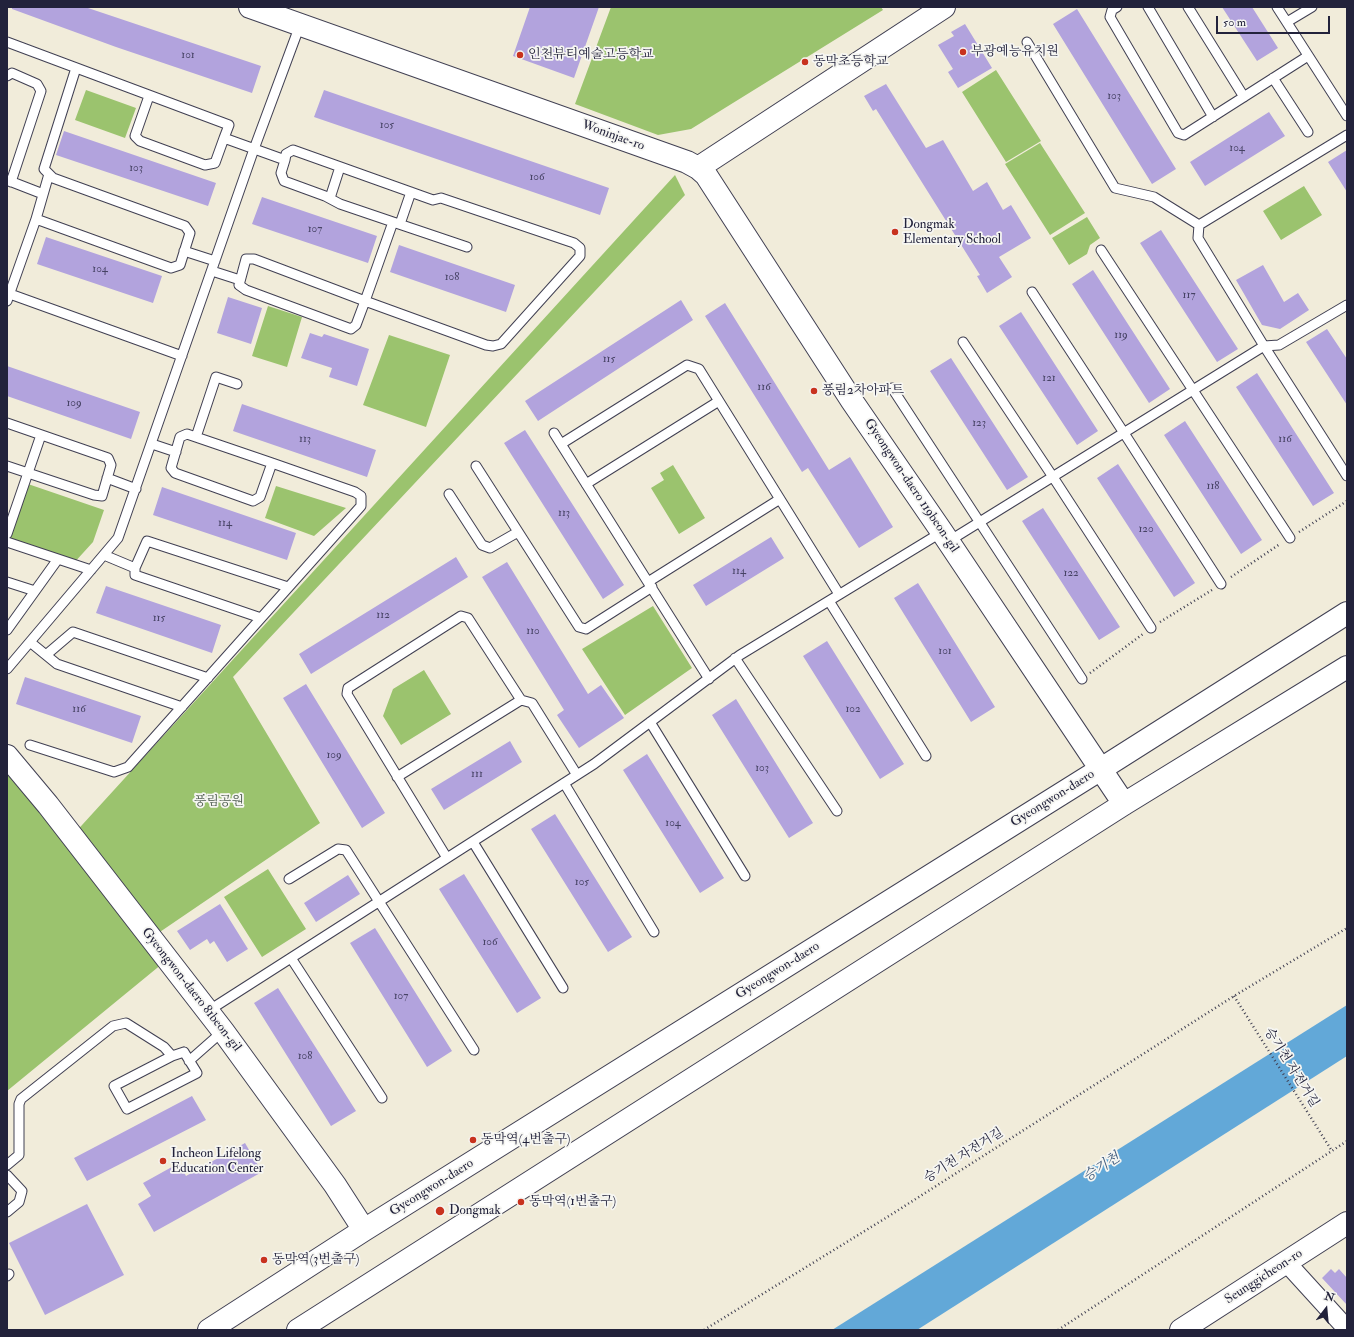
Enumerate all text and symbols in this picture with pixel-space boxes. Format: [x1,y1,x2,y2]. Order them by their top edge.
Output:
scale bar [1218,8,1332,34]
text: 50 m [1223,15,1246,30]
place label: 부광예능유치원 [971,44,1059,60]
place label: 인천뷰티예술고등학교 [528,47,654,63]
marker: 부광예능유치원 [958,47,968,57]
house number: 101 [181,49,195,63]
marker: 인천뷰티예술고등학교 [515,50,525,60]
place label: 동막초등학교 [813,54,888,70]
marker: 동막초등학교 [800,57,810,67]
house number: 103 [1107,90,1121,104]
street label: Woninjae-ro [580,117,646,155]
house number: 105 [380,119,394,133]
house number: 104 [1229,142,1245,156]
house number: 103 [129,162,143,176]
house number: 106 [529,171,545,185]
place label: Dongmak Elementary School [903,217,1001,248]
house number: 107 [308,223,322,237]
marker: Dongmak Elementary School [890,227,900,237]
house number: 104 [92,263,108,277]
house number: 108 [445,271,459,285]
house number: 117 [1183,289,1195,303]
house number: 119 [1114,329,1128,343]
house number: 115 [603,353,615,367]
house number: 121 [1042,372,1056,386]
house number: 116 [757,381,771,395]
place label: 풍림2차아파트 [822,383,904,399]
marker: 풍림2차아파트 [809,386,819,396]
house number: 109 [66,397,82,411]
street label: Gyeongwon-daero 119beon-gil [860,416,962,556]
house number: 123 [972,417,986,431]
house number: 113 [299,433,311,447]
house number: 116 [1278,433,1292,447]
house number: 118 [1206,480,1220,494]
house number: 113 [558,507,570,521]
house number: 114 [218,517,232,531]
house number: 120 [1138,523,1154,537]
house number: 114 [732,565,746,579]
house number: 122 [1063,567,1079,581]
house number: 112 [376,609,390,623]
house number: 115 [153,612,165,626]
house number: 110 [526,625,540,639]
house number: 101 [938,645,952,659]
house number: 116 [72,703,86,717]
house number: 102 [845,703,861,717]
house number: 109 [326,749,342,763]
house number: 103 [755,762,769,776]
street label: Gyeongwon-daero [1008,767,1098,831]
house number: 111 [471,768,483,782]
park label: 풍림공원 [194,794,244,810]
house number: 104 [665,817,681,831]
house number: 105 [575,876,589,890]
street label: Gyeongwon-daero 81beon-gil [138,925,244,1055]
house number: 106 [482,936,498,950]
street label: Gyeongwon-daero [733,939,823,1003]
house number: 107 [394,990,408,1004]
street label: 승기천 자전거길 [1260,1025,1322,1111]
house number: 108 [298,1050,312,1064]
street label: 승기천 자전거길 [921,1125,1007,1187]
place label: 동막역(4번출구) [481,1132,570,1148]
marker: 동막역(4번출구) [468,1135,478,1145]
place label: Incheon Lifelong Education Center [171,1146,263,1177]
water label: 승기천 [1080,1150,1124,1186]
marker: Incheon Lifelong Education Center [158,1156,168,1166]
street label: Gyeongwon-daero [387,1156,477,1220]
place label: 동막역(1번출구) [529,1194,616,1210]
marker: 동막역(1번출구) [516,1197,526,1207]
place label: Dongmak [449,1203,501,1219]
marker: Dongmak [434,1205,446,1217]
street label: Seunggicheon-ro [1222,1246,1306,1308]
place label: 동막역(3번출구) [272,1252,359,1268]
marker: 동막역(3번출구) [259,1255,269,1265]
north arrow [1306,1289,1346,1329]
text: N [1323,1289,1336,1305]

